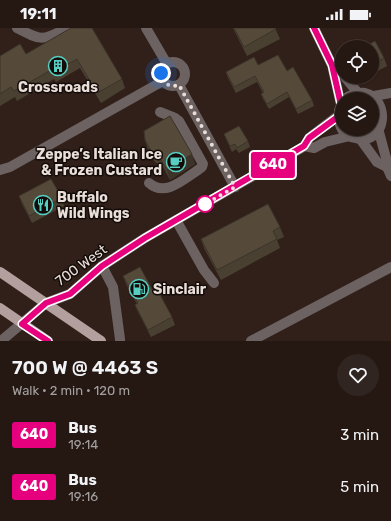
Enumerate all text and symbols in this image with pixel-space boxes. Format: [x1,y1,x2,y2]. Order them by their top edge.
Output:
text: 19:11 [20,5,56,23]
map controls [335,40,379,136]
button: locate [335,40,379,84]
building icon: Crossroads [47,55,69,77]
your location [151,63,171,83]
place label: Crossroads [18,79,98,96]
button: layers [335,92,379,136]
place label: Zeppe’s Italian Ice & Frozen Custard [36,146,162,179]
cafe icon: Zeppe’s Italian Ice & Frozen Custard [165,151,187,173]
line badge: 640 [250,152,296,178]
text: 640 [259,156,287,173]
place label: Buffalo Wild Wings [57,189,130,222]
restaurant icon: Buffalo Wild Wings [32,194,54,216]
unlabelled marker [196,195,214,213]
street label: 700 West [52,241,111,290]
fuel station icon: Sinclair [128,278,150,300]
place label: Sinclair [153,281,207,298]
button: heart [337,354,379,396]
text: 700 W @ 4463 S [12,356,158,379]
text: Walk · 2 min · 120 m [12,383,130,398]
text: Bus [68,419,97,437]
text: 640 [20,426,48,443]
text: 3 min [340,426,379,444]
text: 19:14 [68,437,98,452]
text: Bus [68,471,97,489]
text: 640 [20,478,48,495]
text: 5 min [340,478,379,496]
text: 19:16 [68,489,98,504]

